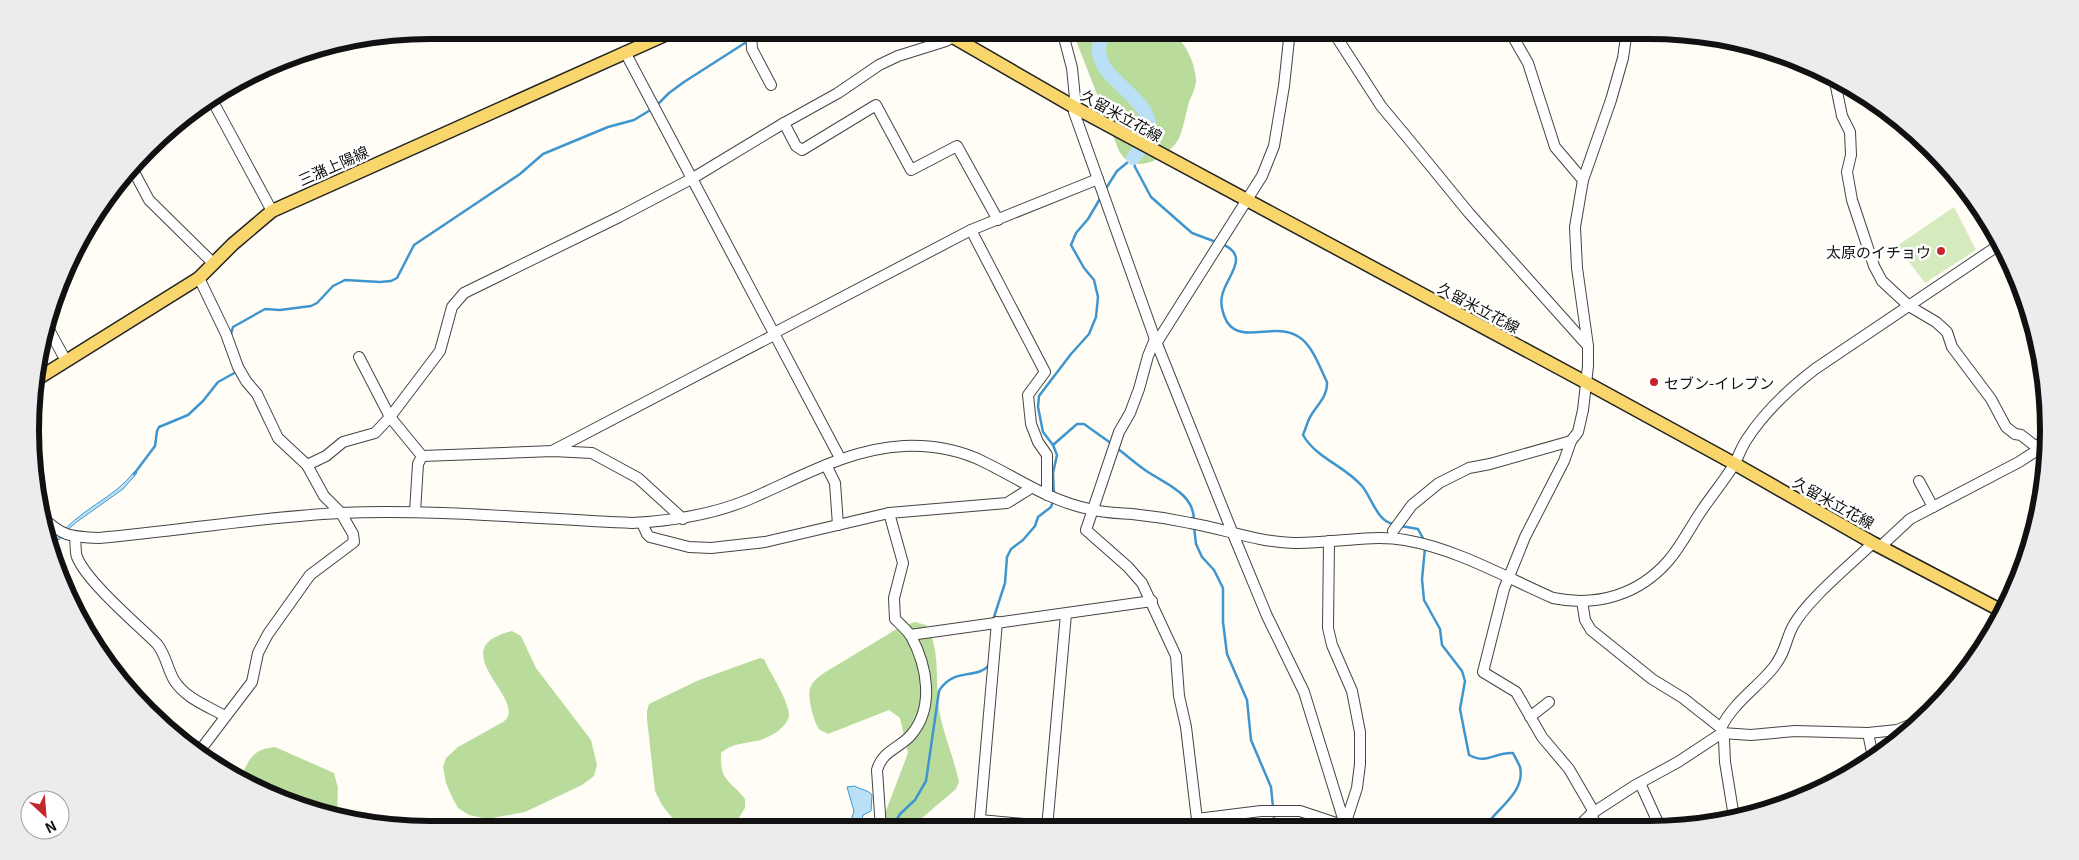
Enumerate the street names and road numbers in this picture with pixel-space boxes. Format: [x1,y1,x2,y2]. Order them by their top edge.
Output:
street label: 久留米立花線 [1078,84,1166,146]
street label: 三潴上陽線 [294,140,372,190]
street label: 久留米立花線 [1434,277,1524,337]
street label: 久留米立花線 [1790,471,1878,533]

